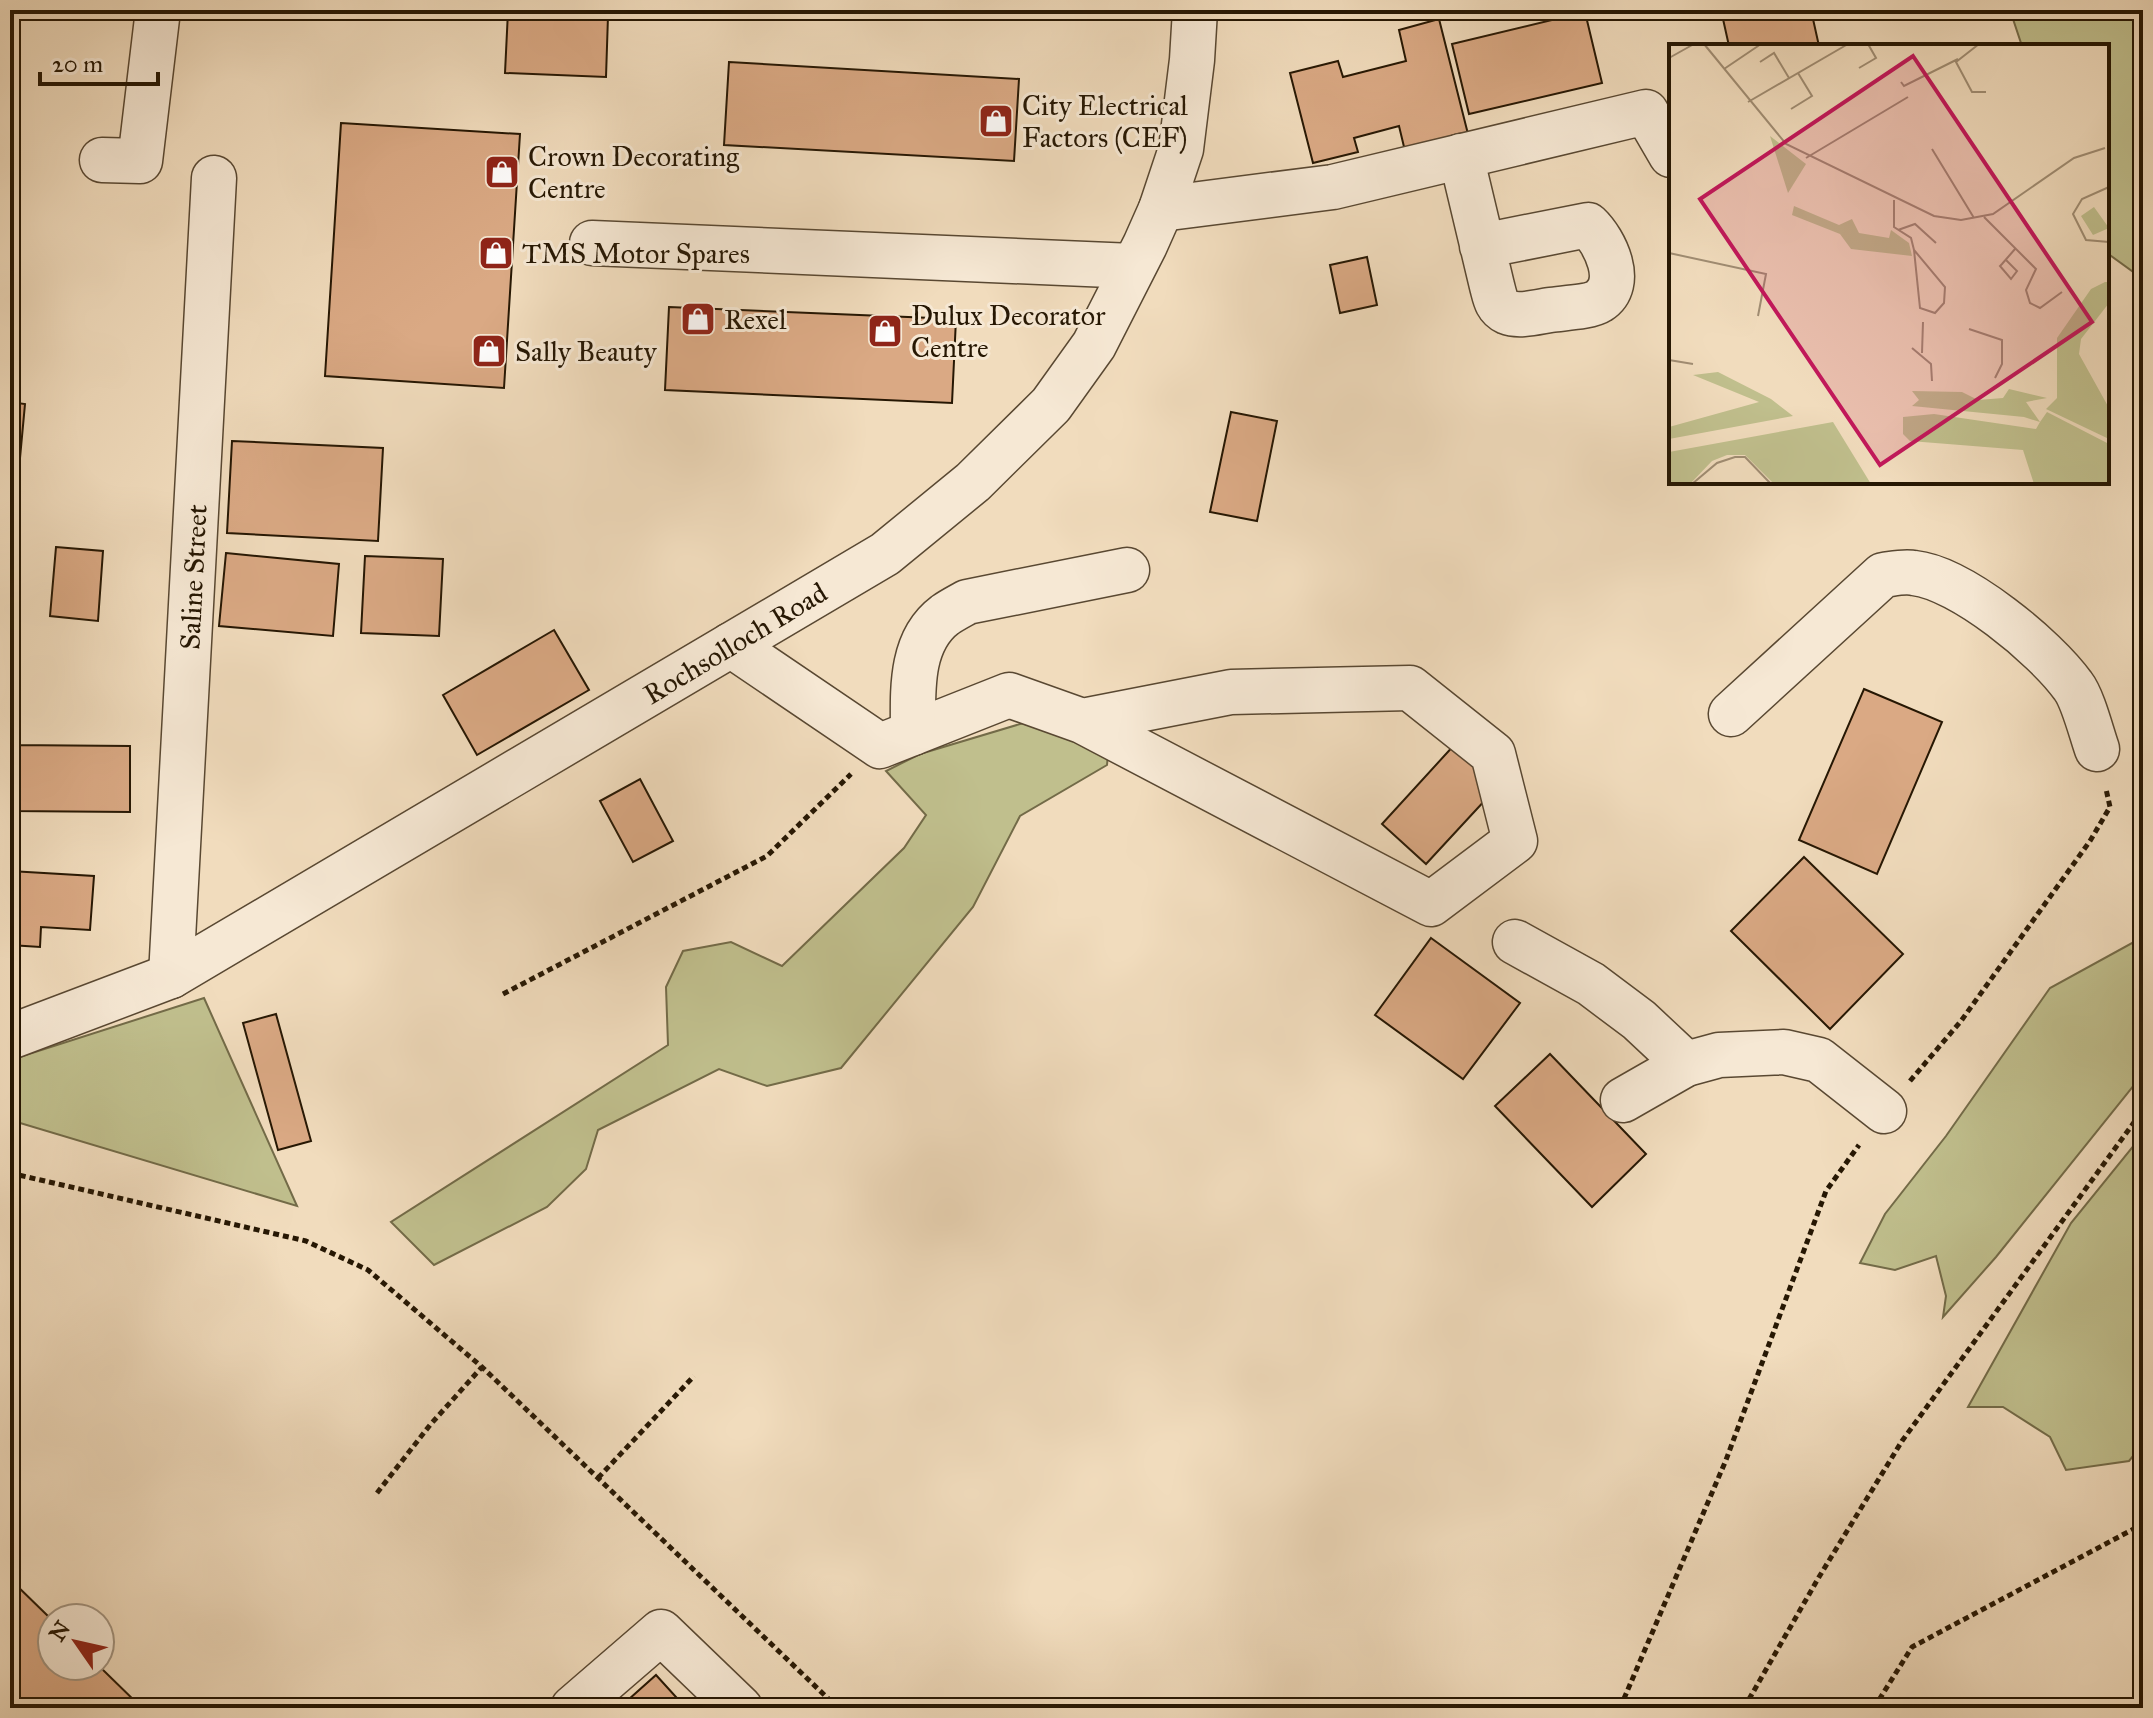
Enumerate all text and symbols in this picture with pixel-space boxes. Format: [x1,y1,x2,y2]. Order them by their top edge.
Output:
scale bar [40,36,158,86]
inset map [1669,44,2109,484]
text: 20 m [52,49,103,79]
place label: City Electrical Factors (CEF) [1022,88,1188,155]
shop icon: City Electrical Factors (CEF) [977,102,1015,140]
place label: Crown Decorating Centre [528,139,740,206]
shop icon: Crown Decorating Centre [483,153,521,191]
shop icon: TMS Motor Spares [477,234,515,272]
place label: TMS Motor Spares [522,236,750,271]
place label: Dulux Decorator Centre [911,298,1106,365]
shop icon: Rexel [679,300,717,338]
place label: Rexel [724,302,787,337]
shop icon: Dulux Decorator Centre [866,312,904,350]
shop icon: Sally Beauty [470,332,508,370]
place label: Sally Beauty [515,334,658,369]
street label: Saline Street [172,503,215,651]
street label: Rochsolloch Road [637,575,833,712]
north arrow [36,1602,116,1682]
text: N [43,1616,76,1646]

